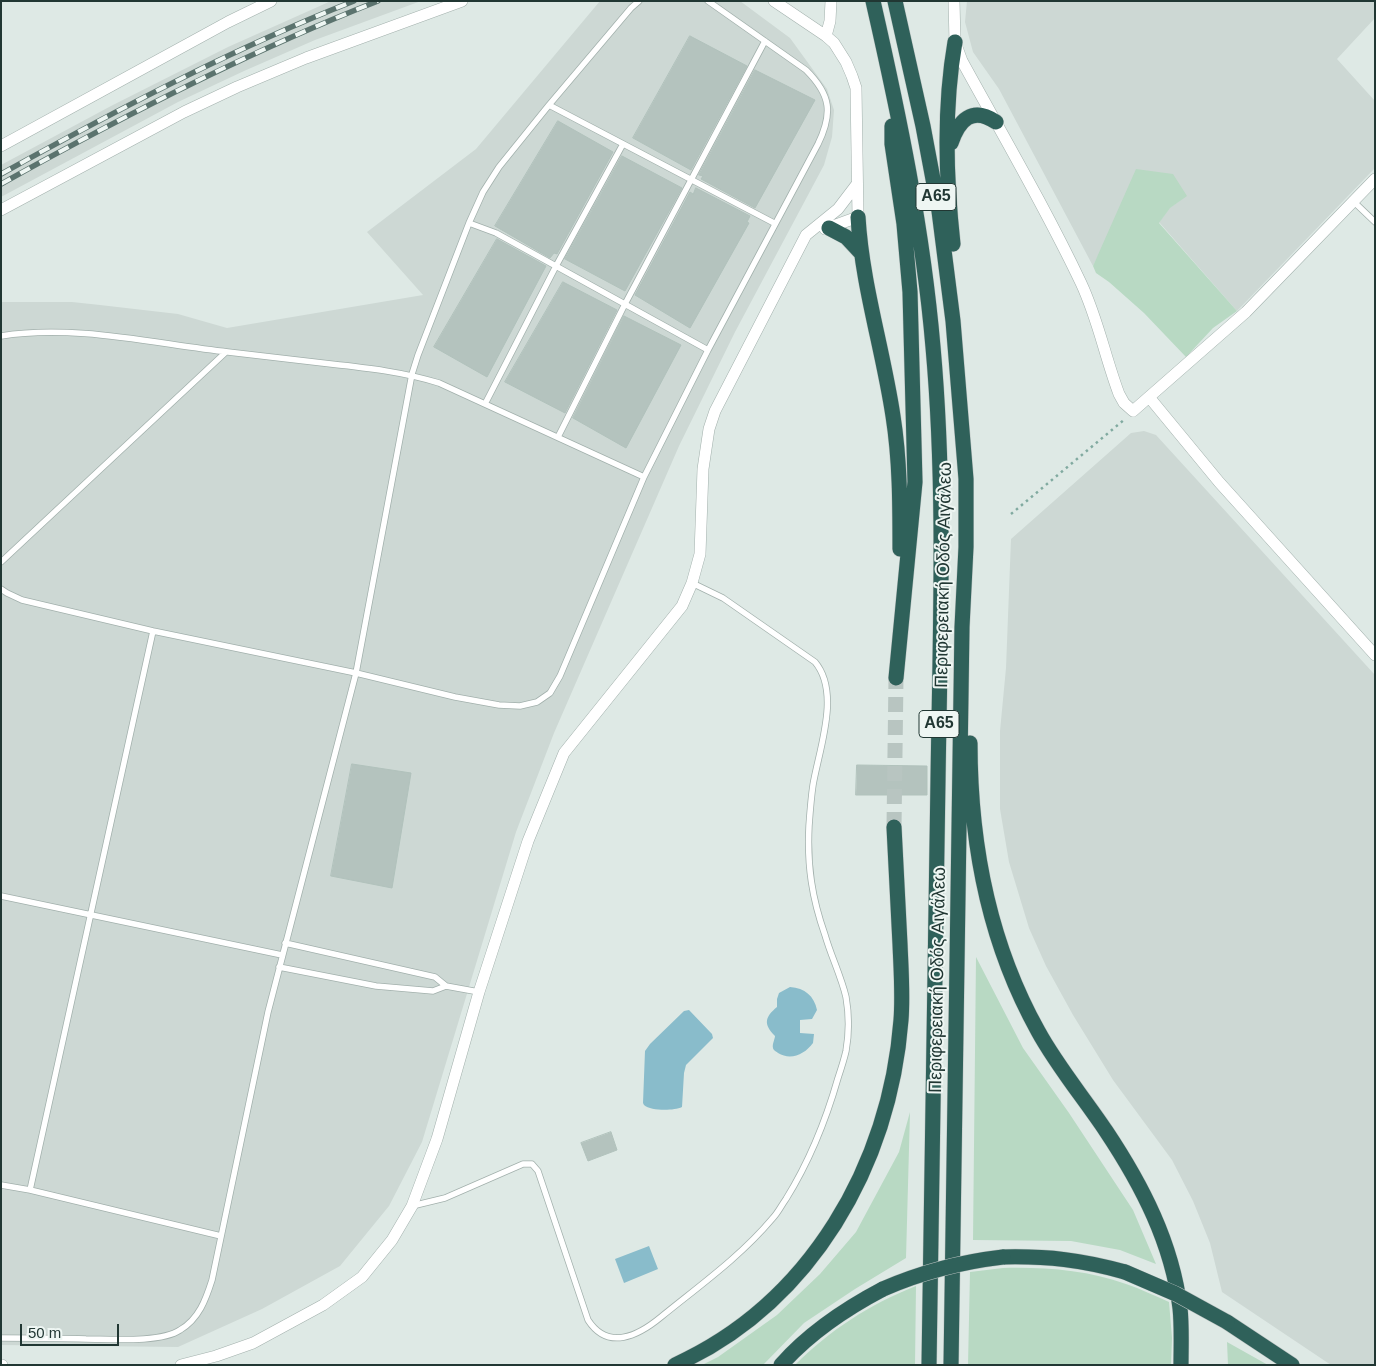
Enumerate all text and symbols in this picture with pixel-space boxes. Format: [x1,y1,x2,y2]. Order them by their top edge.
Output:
road number: Α65 [916,183,956,210]
street label: Περιφερειακή Οδός Αιγάλεω [931,462,957,688]
road number: Α65 [919,711,959,738]
street label: Περιφερειακή Οδός Αιγάλεω [925,867,951,1093]
scale bar [22,1314,121,1346]
text: 50 m [28,1324,61,1341]

